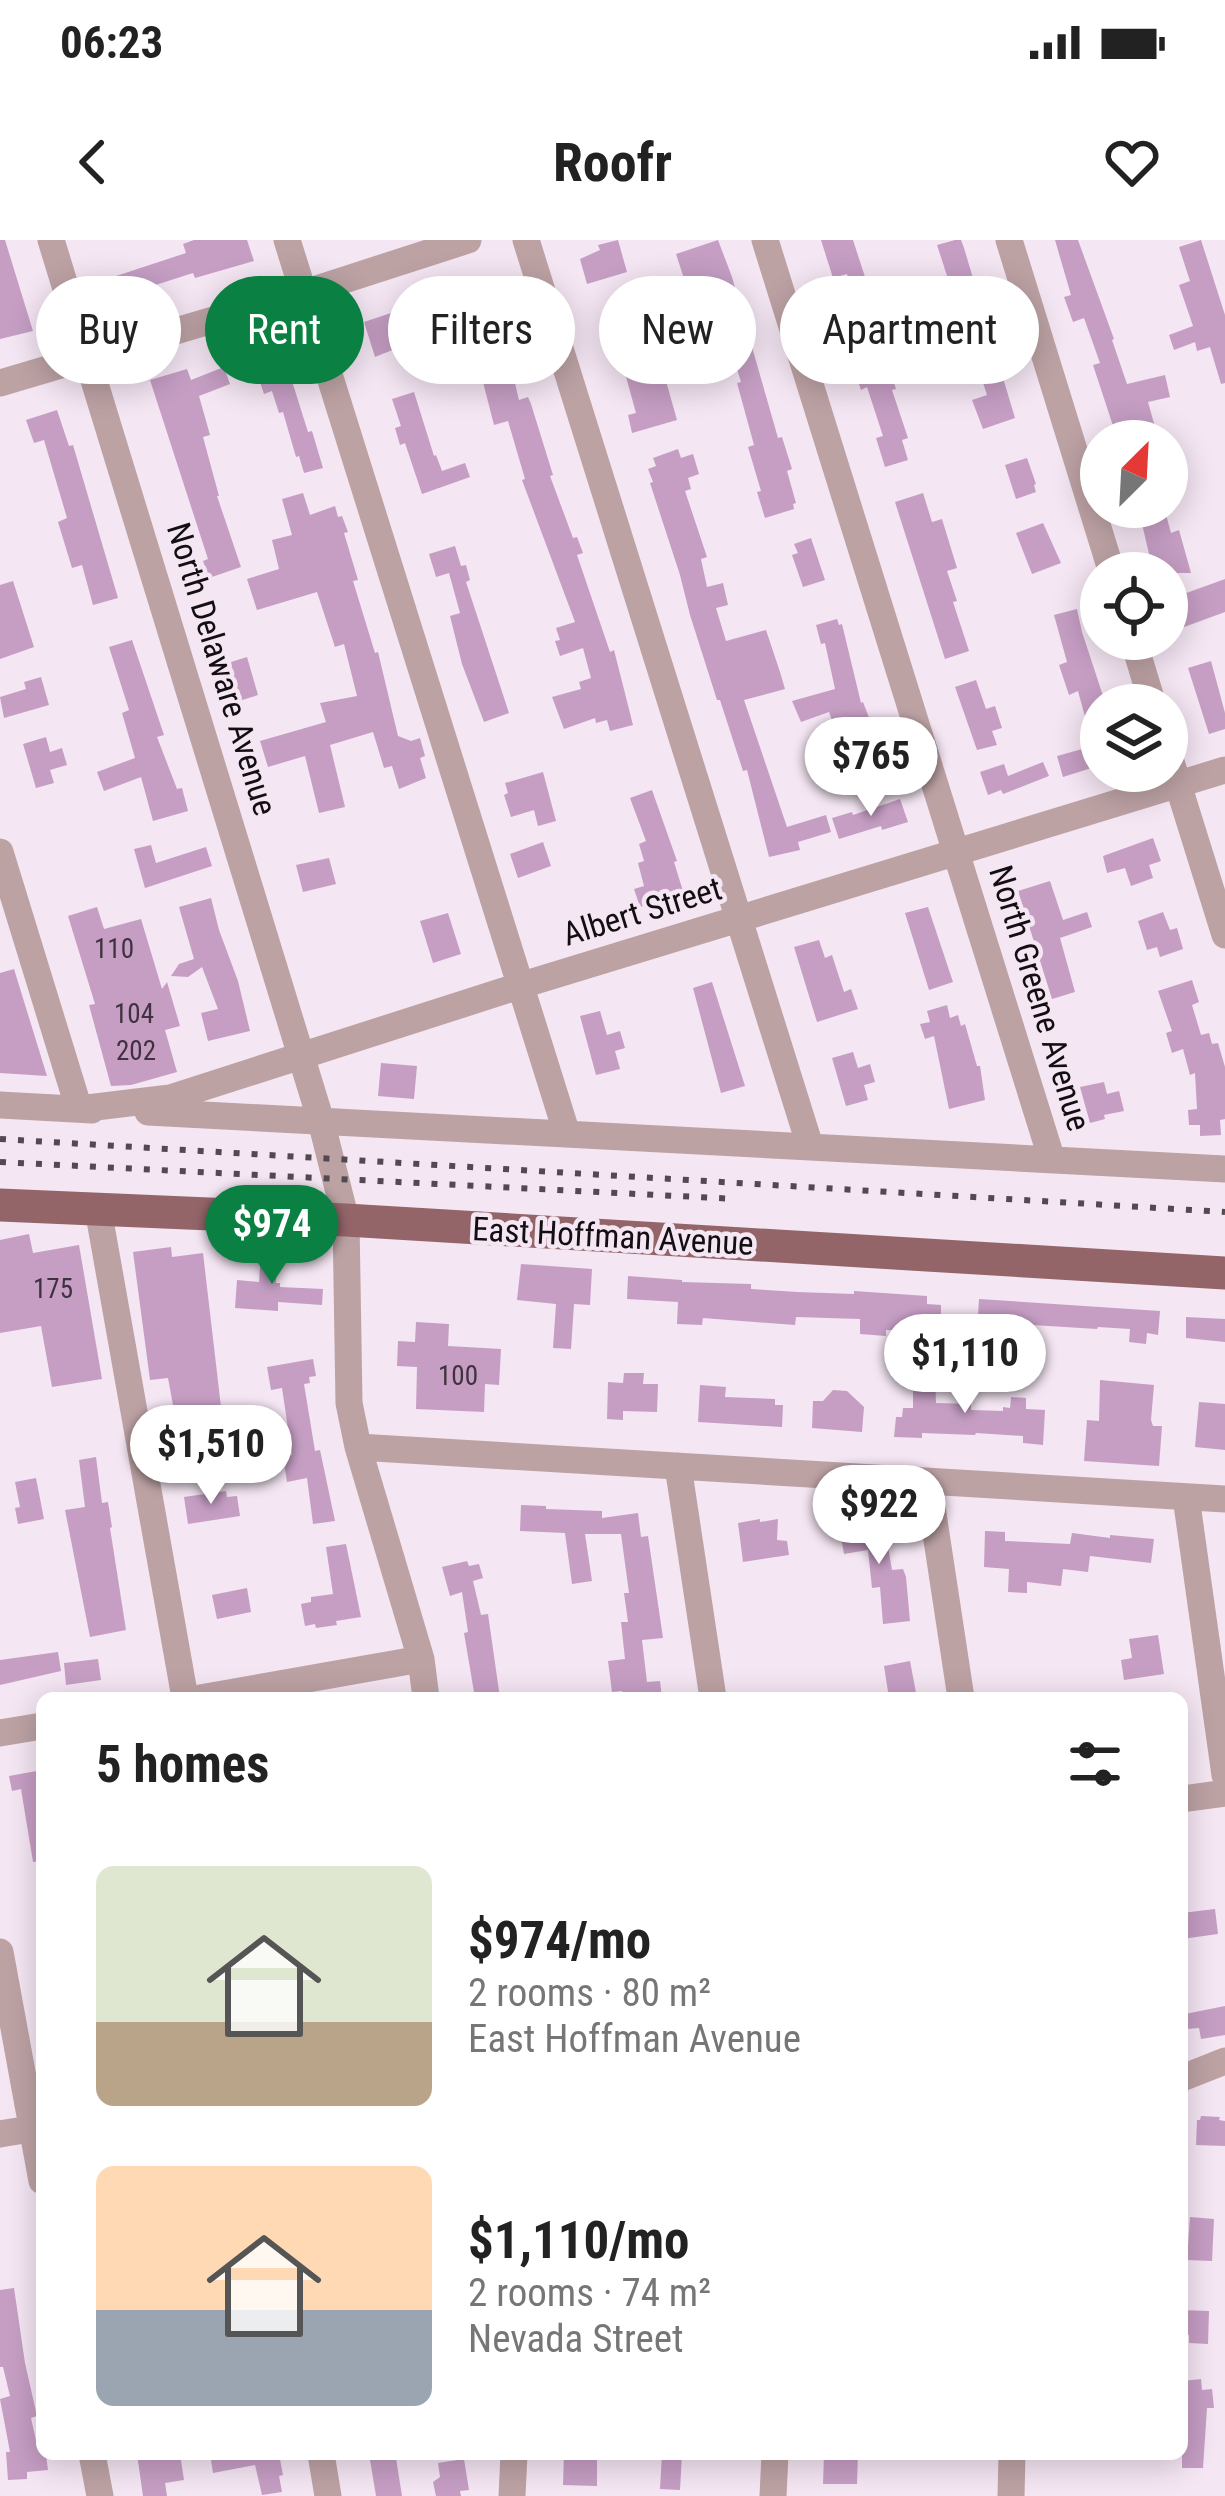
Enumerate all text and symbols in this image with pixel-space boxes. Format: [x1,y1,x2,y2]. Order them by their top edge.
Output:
text: 06:23 [60,16,163,69]
icon: back [60,129,126,195]
icon: heart [1099,129,1165,195]
text: Roofr [553,131,672,194]
chip: Buy [36,276,181,384]
chip: Rent [205,276,364,384]
chip: Filters [388,276,575,384]
chip: New [599,276,756,384]
chip: Apartment [780,276,1039,384]
north arrow [1080,420,1188,528]
map controls [1080,420,1188,792]
street label: North Delaware Avenue [159,518,285,820]
button: locate [1080,552,1188,660]
button: layers [1080,684,1188,792]
pin: $765 [800,717,942,819]
text: $765 [832,733,910,779]
street label: North Greene Avenue [981,861,1099,1135]
street label: Albert Street [558,868,726,954]
house number: 110 [94,933,134,965]
house number: 104 [114,998,154,1030]
house number: 202 [116,1035,156,1067]
pin: $974 [201,1185,343,1287]
text: $974 [233,1201,311,1247]
street label: East Hoffman Avenue [471,1209,755,1263]
house number: 175 [33,1273,73,1305]
pin: $1,110 [867,1314,1063,1416]
text: $1,110 [911,1330,1019,1376]
house number: 100 [438,1360,478,1392]
pin: $1,510 [113,1405,309,1507]
text: $1,510 [157,1421,265,1467]
pin: $922 [808,1465,950,1567]
text: $922 [840,1481,918,1527]
icon: filters [1062,1731,1128,1797]
text: 5 homes [96,1735,269,1794]
text: $974/mo [468,1911,651,1970]
icon: home [192,1914,336,2058]
text: 2 rooms · 80 m² [468,1970,711,2016]
text: East Hoffman Avenue [468,2016,801,2062]
text: $1,110/mo [468,2211,689,2270]
icon: home [192,2214,336,2358]
text: 2 rooms · 74 m² [468,2270,711,2316]
text: Nevada Street [468,2316,684,2362]

